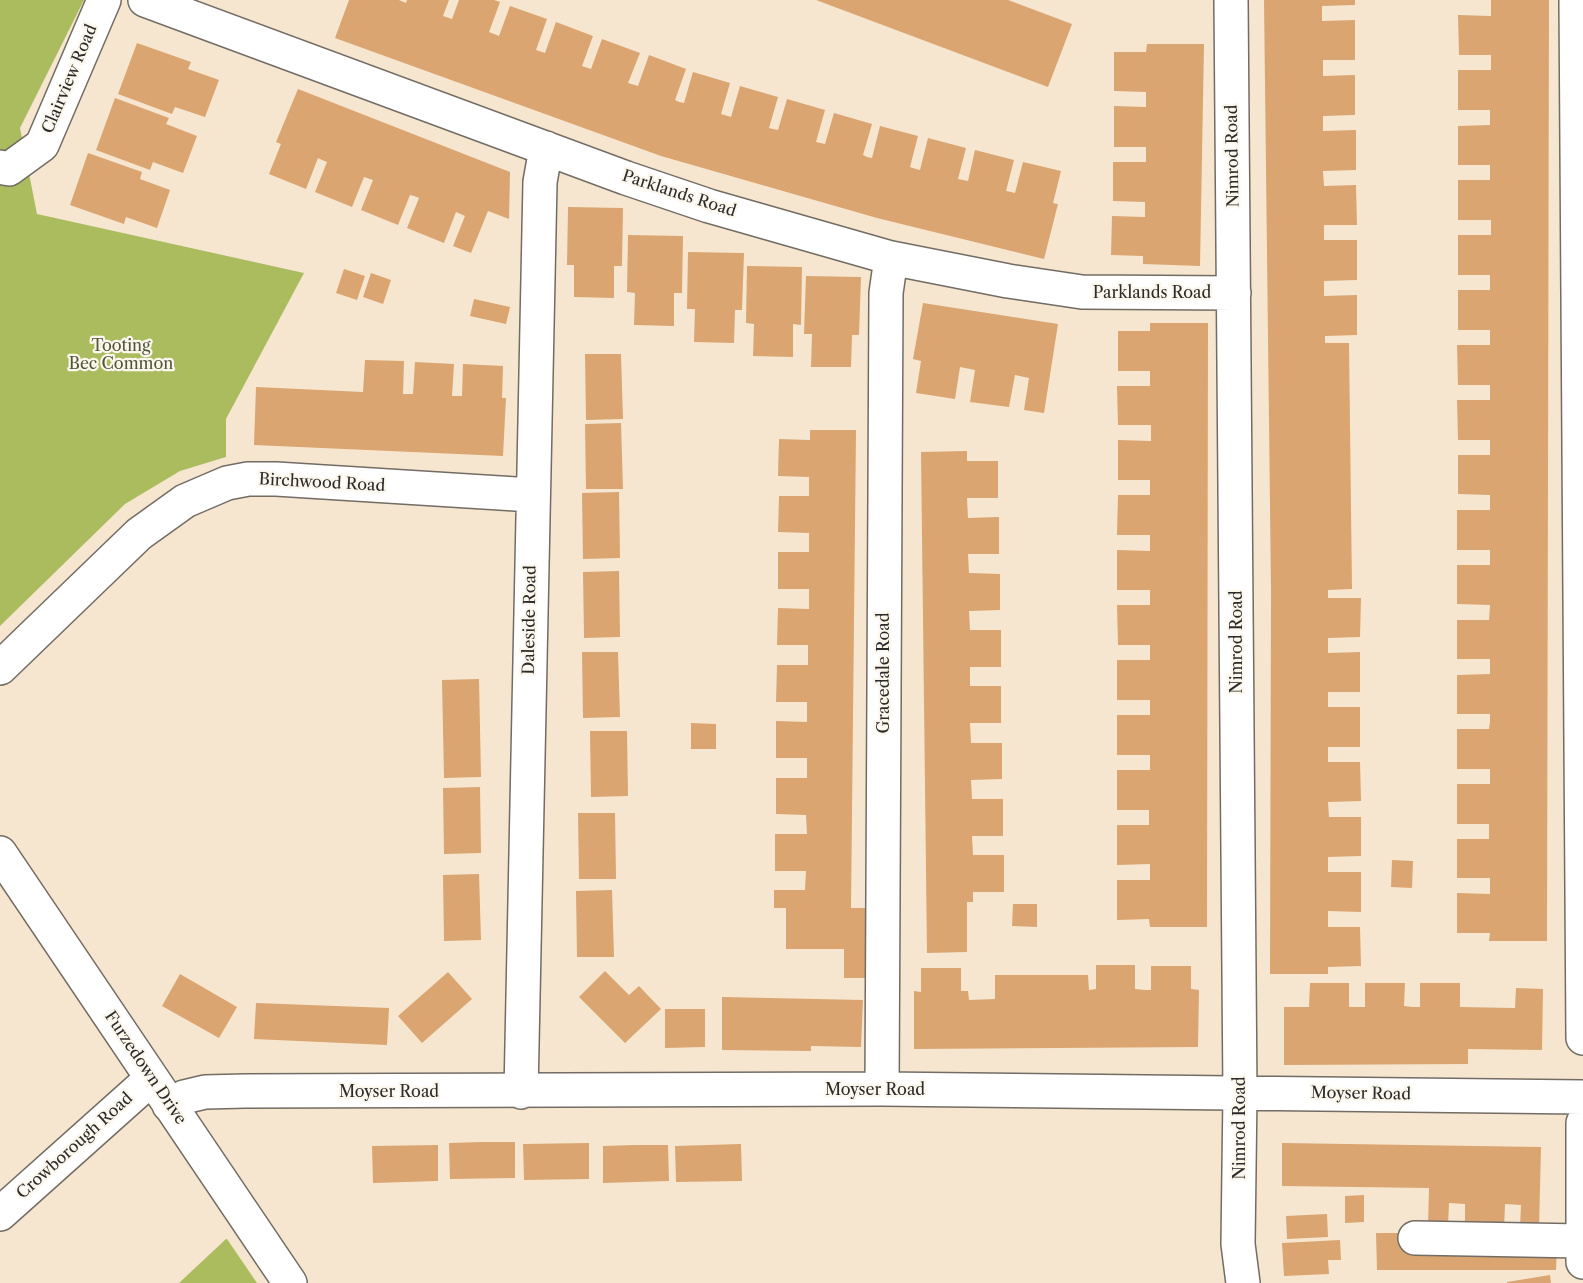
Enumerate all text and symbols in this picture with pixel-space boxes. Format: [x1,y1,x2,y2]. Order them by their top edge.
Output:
street label: Clairview Road [38,22,102,136]
street label: Nimrod Road [1223,104,1243,208]
street label: Parklands Road [620,167,738,221]
street label: Parklands Road [1093,283,1211,303]
park label: Tooting Bec Common [69,336,173,374]
street label: Birchwood Road [258,470,386,496]
street label: Daleside Road [519,565,541,675]
street label: Nimrod Road [1227,591,1247,693]
street label: Gracedale Road [874,612,894,734]
street label: Furzedown Drive [100,1008,190,1128]
street label: Nimrod Road [1230,1077,1250,1179]
street label: Moyser Road [825,1080,925,1100]
street label: Moyser Road [339,1082,439,1102]
street label: Moyser Road [1311,1084,1411,1104]
street label: Crowborough Road [13,1089,137,1203]

